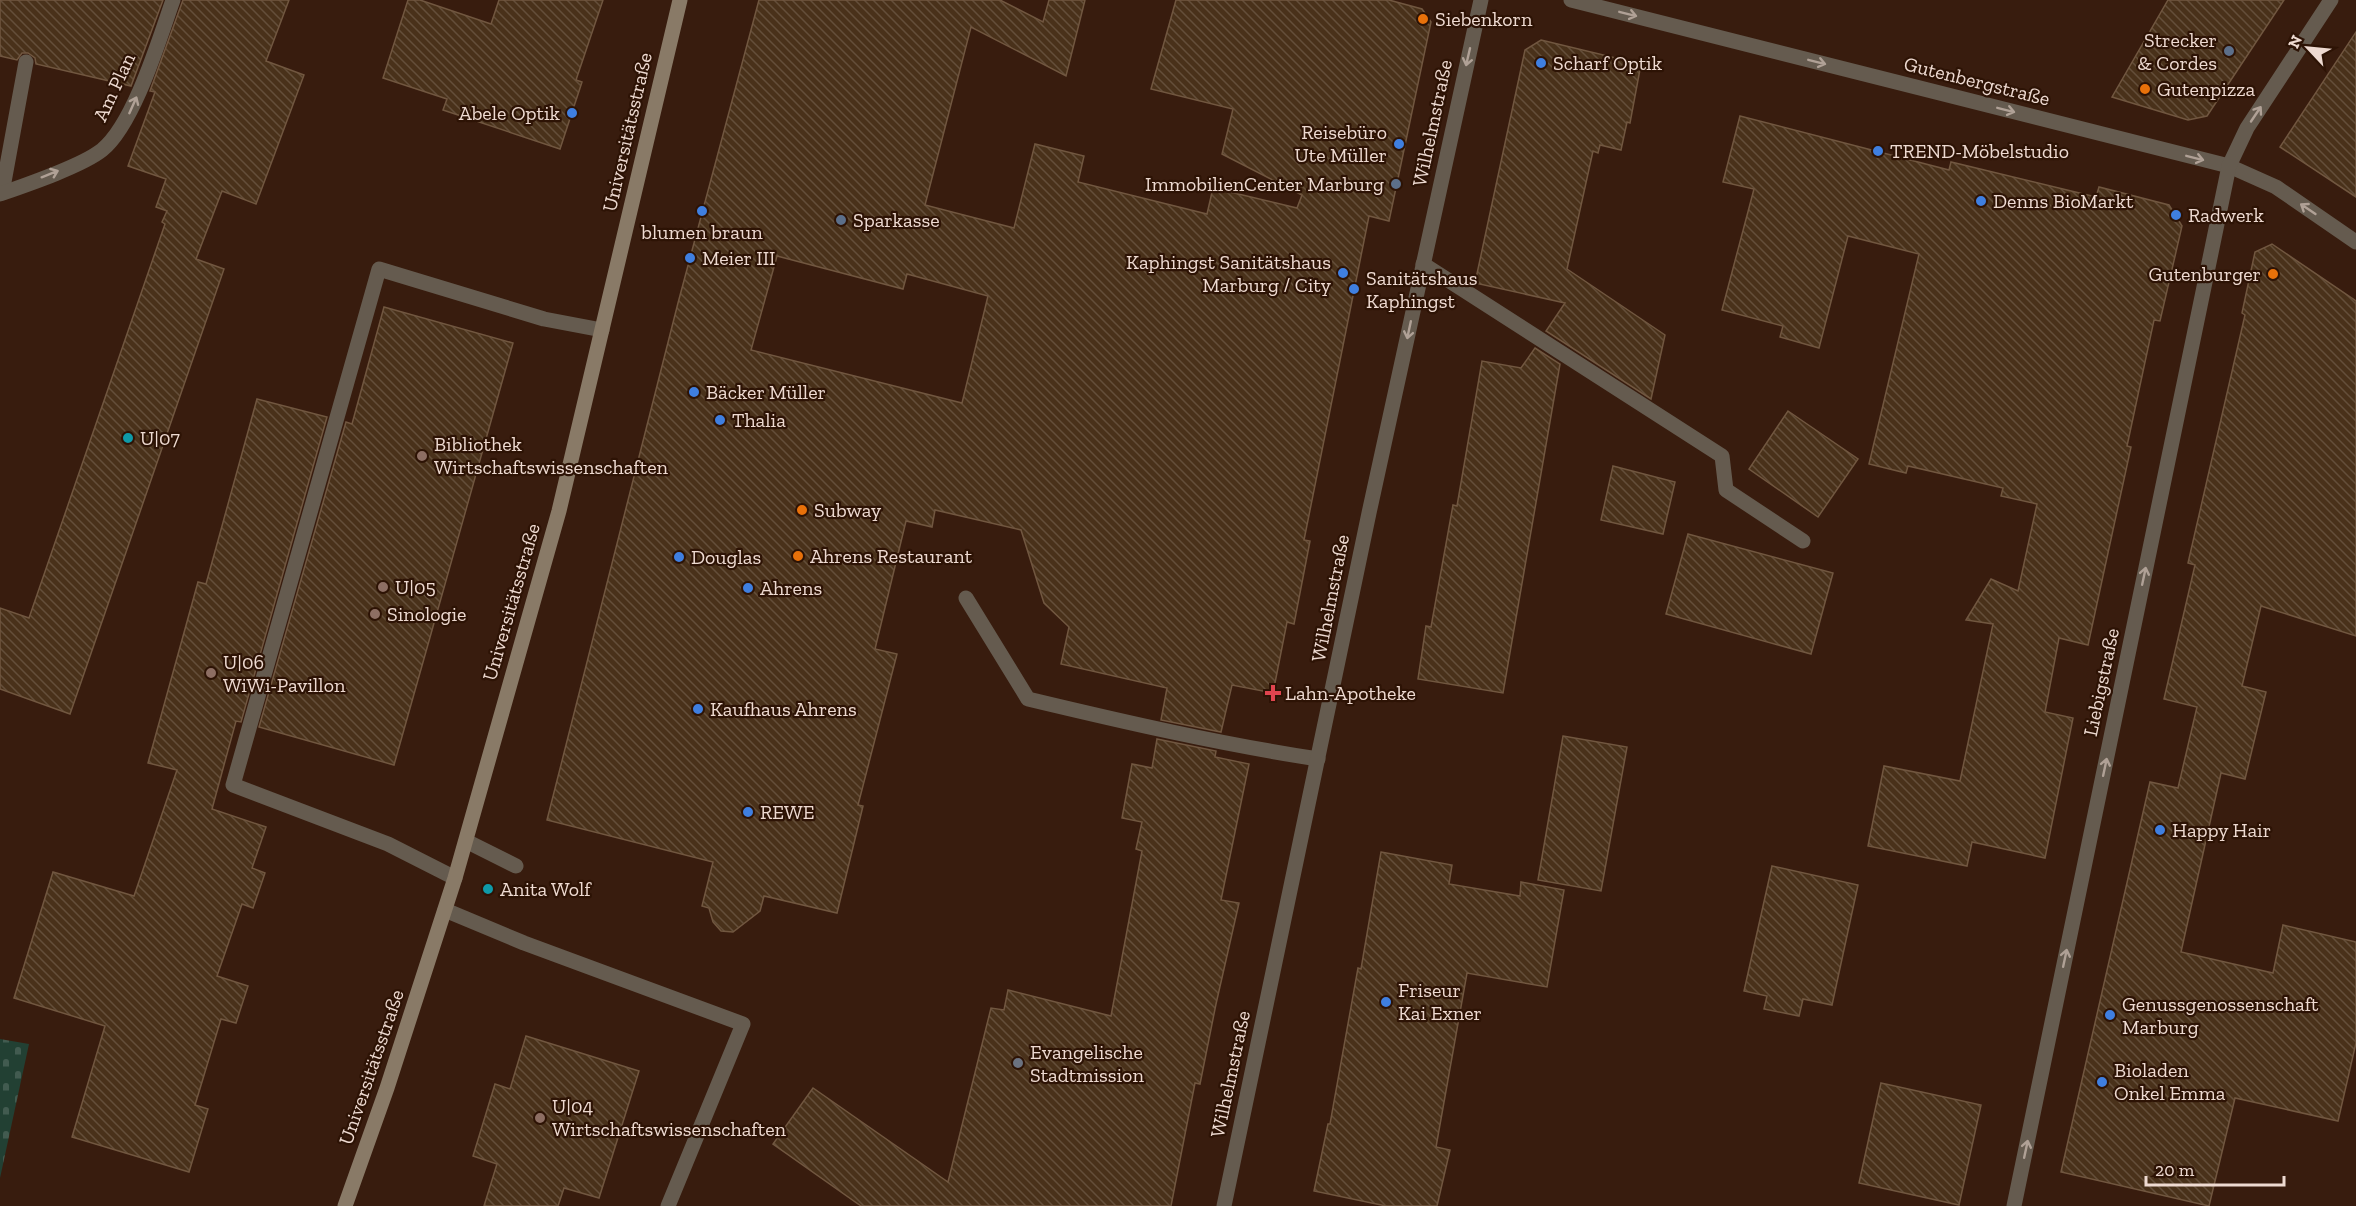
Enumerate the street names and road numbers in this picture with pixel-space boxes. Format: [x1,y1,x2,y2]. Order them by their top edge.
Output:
street label: Am Plan [88,49,140,125]
street label: Universitätsstraße [597,50,657,214]
street label: Gutenbergstraße [1902,51,2052,111]
street label: Wilhelmstraße [1407,57,1457,189]
street label: Universitätsstraße [477,521,545,683]
street label: Wilhelmstraße [1306,532,1354,664]
street label: Liebigstraße [2078,626,2124,738]
street label: Universitätsstraße [333,986,409,1148]
street label: Wilhelmstraße [1205,1008,1255,1140]

